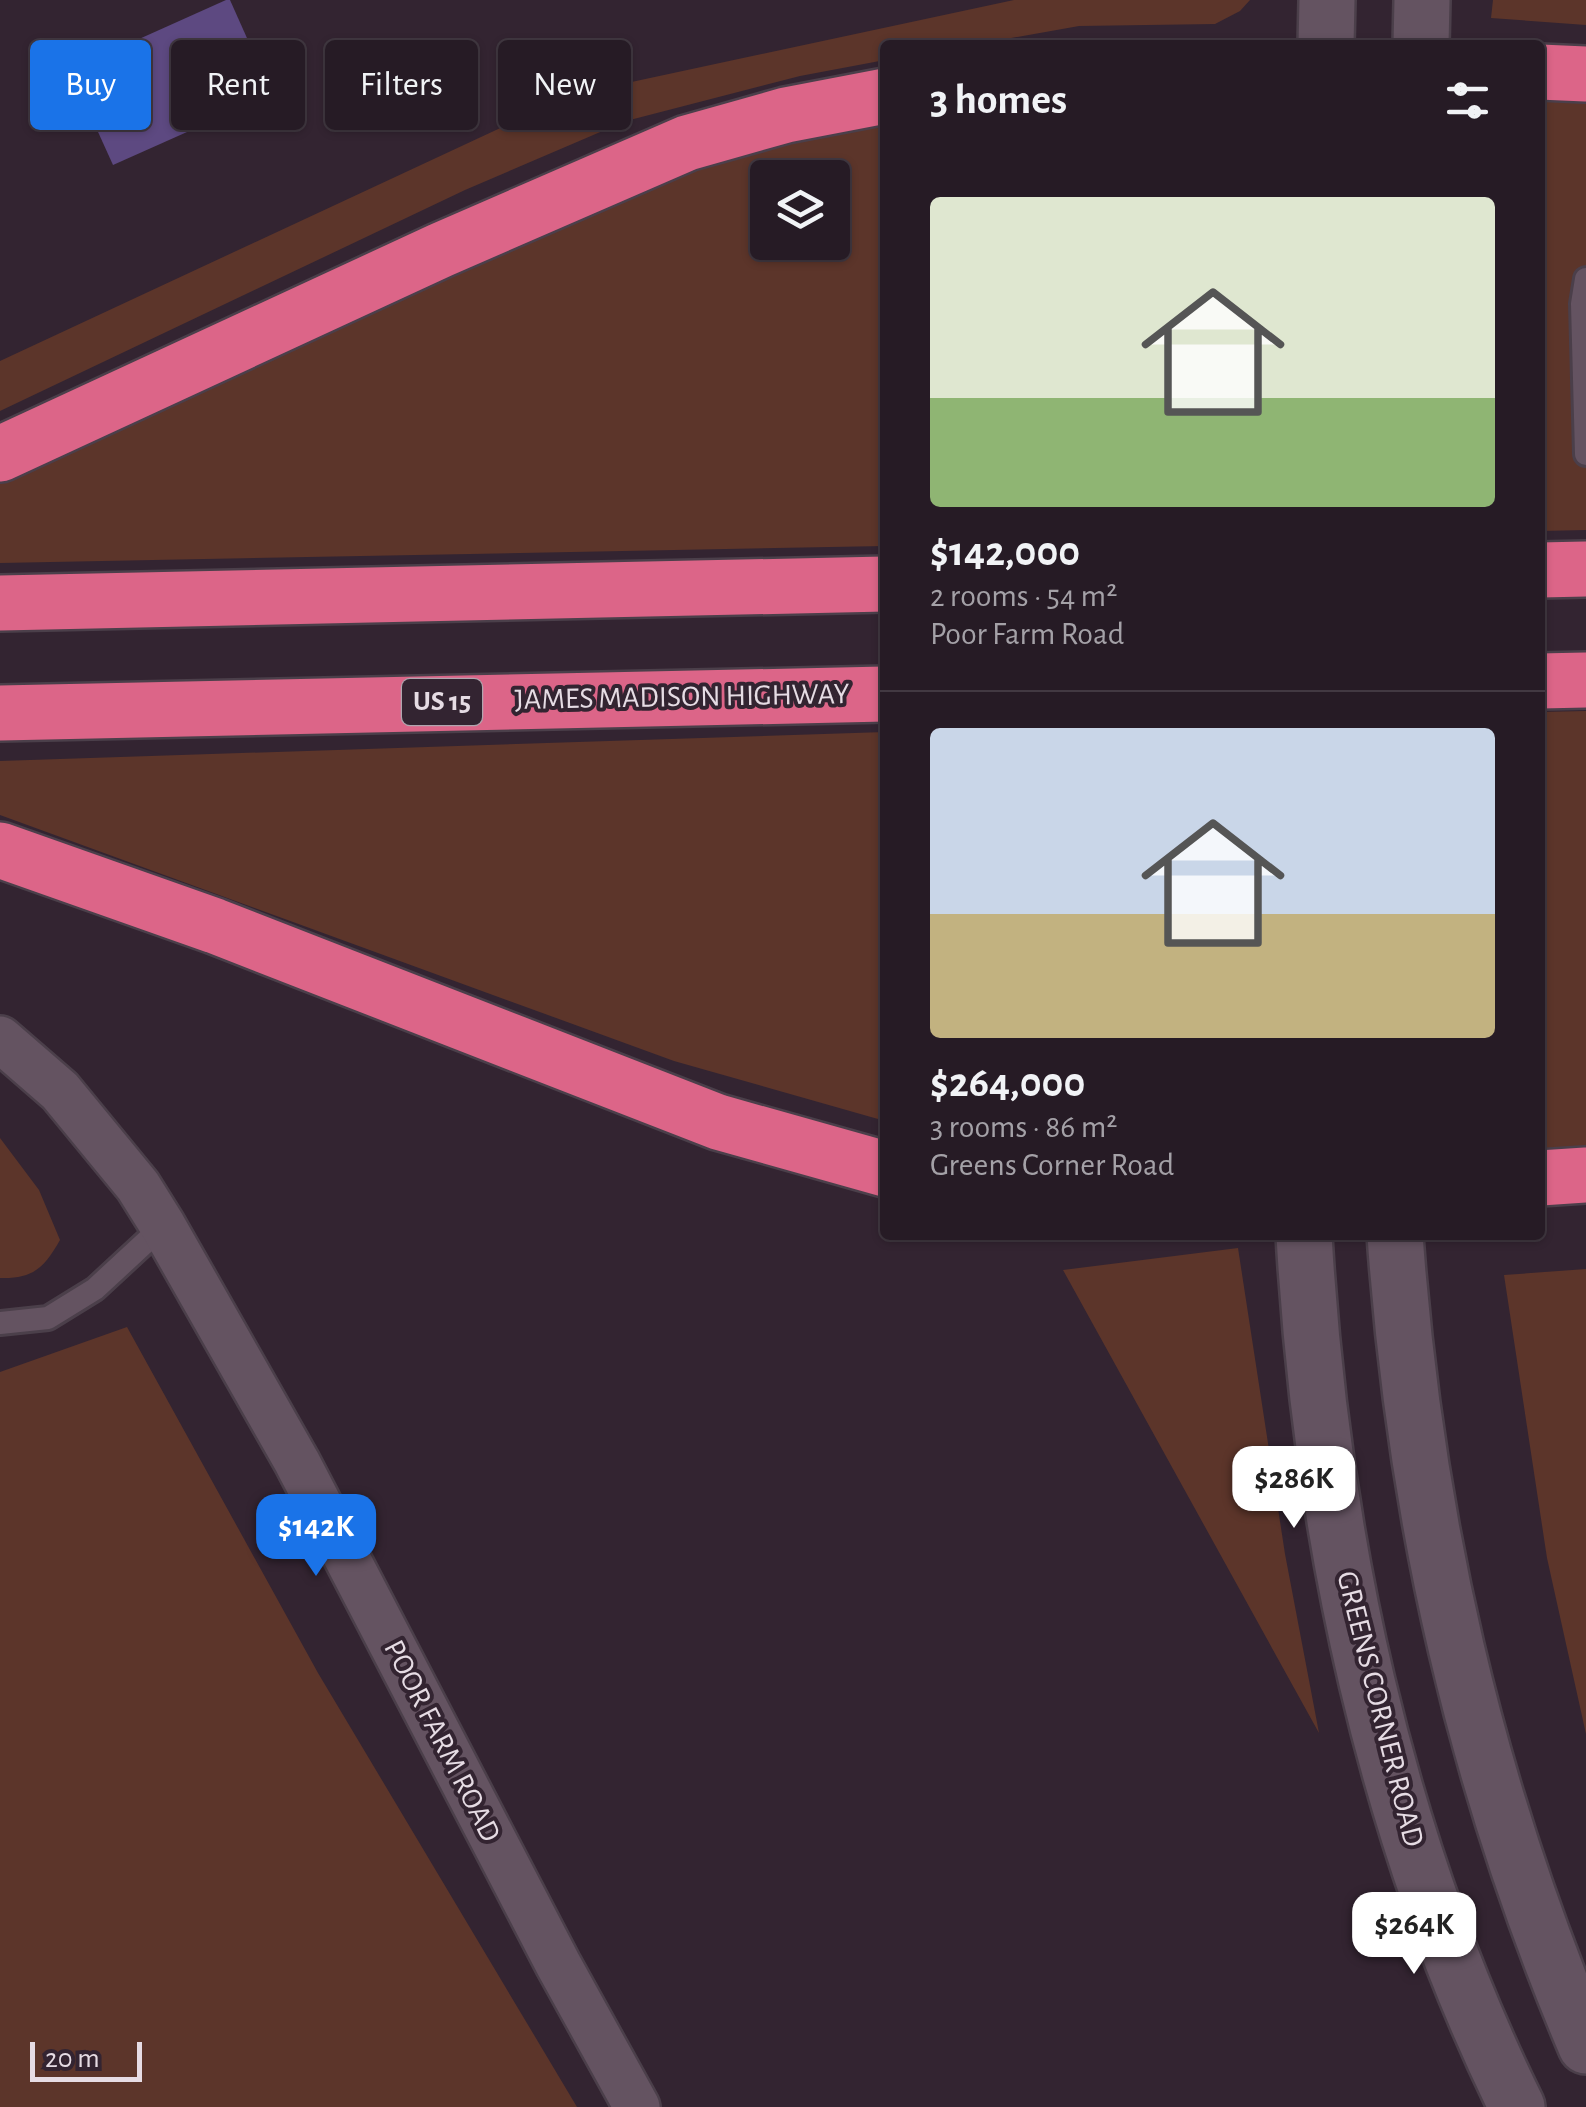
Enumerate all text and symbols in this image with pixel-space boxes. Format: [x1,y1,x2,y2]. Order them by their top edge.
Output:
chip: Buy [30,40,151,130]
chip: Rent [171,40,305,130]
chip: Filters [325,40,478,130]
chip: New [498,40,631,130]
icon: filters [1440,73,1495,128]
text: 3 homes [930,79,1067,121]
map controls [750,160,850,260]
button: layers [750,160,850,260]
icon: home [1123,262,1303,442]
text: $142,000 [930,531,1080,573]
text: 2 rooms · 54 m² [930,580,1117,612]
text: Poor Farm Road [930,618,1124,650]
road number: US 15 [402,679,482,725]
street label: JAMES MADISON HIGHWAY [514,679,850,715]
icon: home [1123,793,1303,973]
text: $264,000 [930,1062,1085,1104]
text: 3 rooms · 86 m² [930,1111,1117,1143]
text: Greens Corner Road [930,1149,1174,1181]
pin: $286K [1224,1446,1364,1531]
text: $286K [1254,1462,1334,1494]
pin: $142K [246,1494,386,1579]
text: $142K [278,1510,354,1542]
street label: GREENS CORNER ROAD [1331,1568,1429,1850]
street label: POOR FARM ROAD [378,1635,506,1847]
pin: $264K [1344,1892,1484,1977]
text: $264K [1374,1908,1454,1940]
scale bar [30,2037,142,2082]
text: 20 m [45,2045,100,2073]

